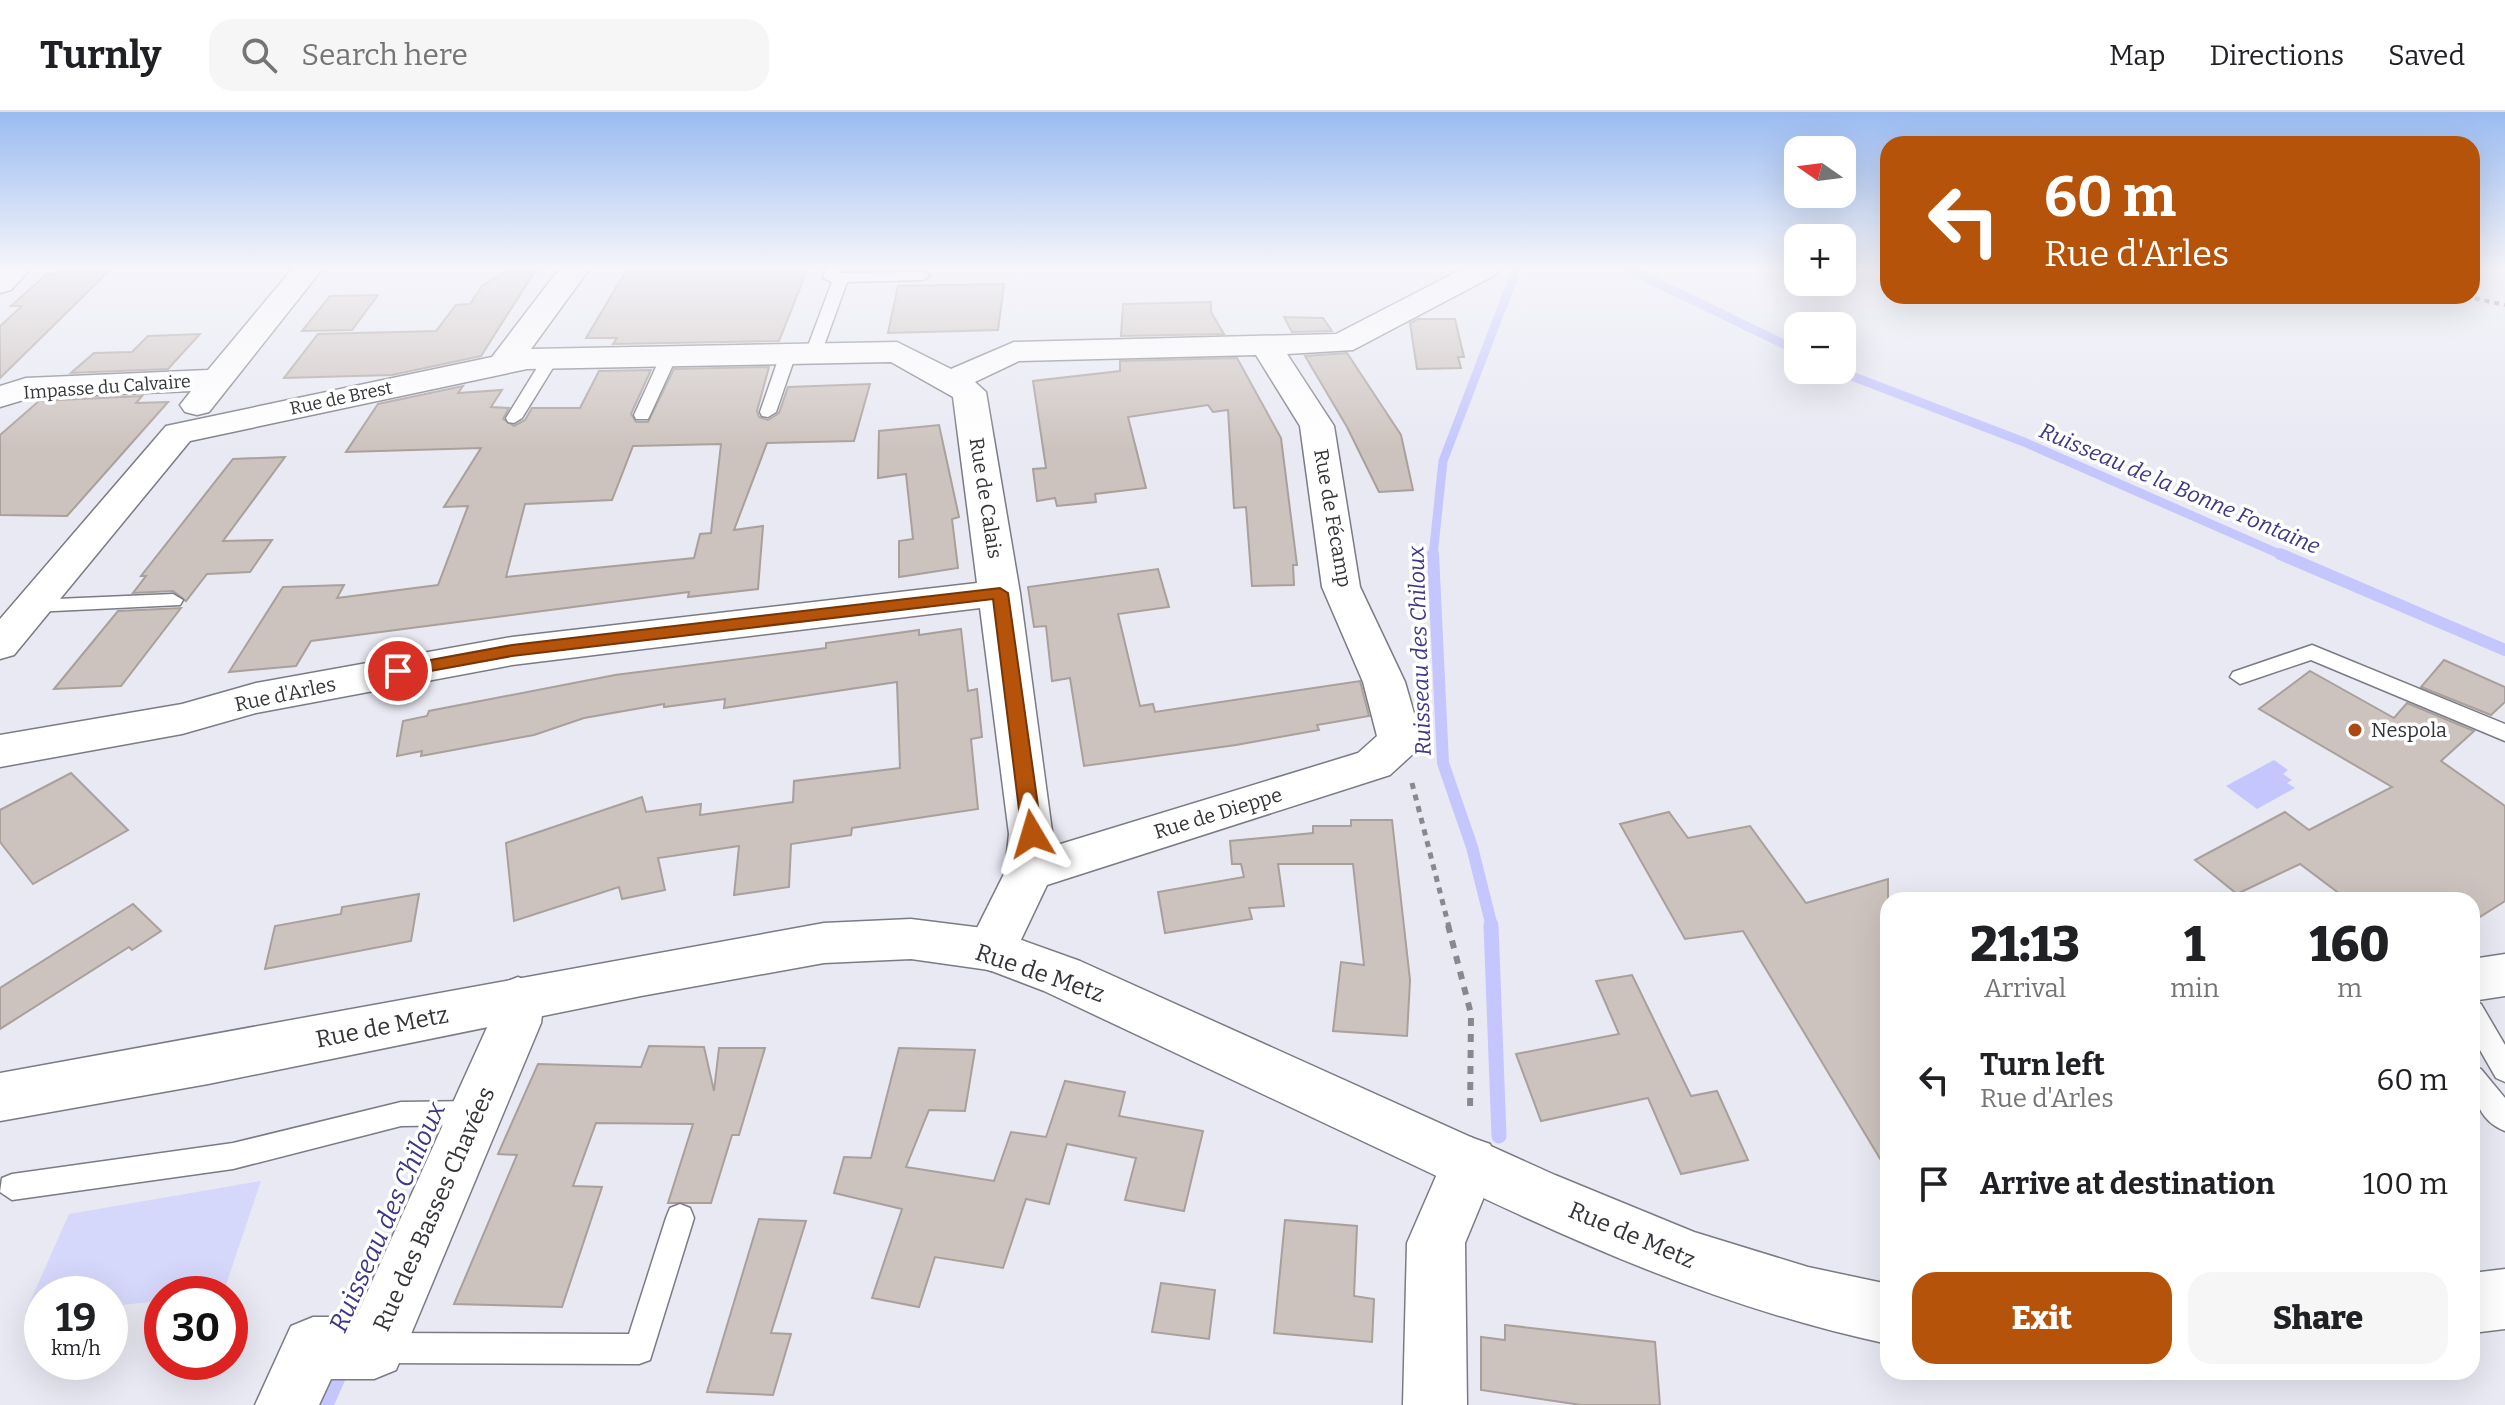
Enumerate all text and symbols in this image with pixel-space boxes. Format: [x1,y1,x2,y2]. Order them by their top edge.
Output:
search box [209,19,769,91]
text: Turnly [40,32,161,78]
icon: search [237,33,281,77]
text: Search here [301,37,468,73]
text: Map [2109,39,2165,72]
text: Directions [2209,39,2344,72]
text: Saved [2388,39,2465,72]
north arrow [1784,136,1856,208]
map controls [1784,136,1856,384]
text: 60 m [2044,164,2176,231]
icon: left [1912,168,2016,272]
button: + [1784,224,1856,296]
text: Rue d'Arles [2044,232,2229,276]
button: − [1784,312,1856,384]
street label: Impasse du Calvaire [23,370,191,404]
street label: Rue de Brest [288,376,395,420]
water label: Ruisseau de la Bonne Fontaine [2035,417,2324,560]
street label: Rue de Calais [965,436,1007,560]
street label: Rue de Fécamp [1309,447,1357,589]
water label: Ruisseau des Chiloux [1402,544,1437,756]
pin [364,637,432,705]
icon: arrive [376,649,420,693]
street label: Rue d'Arles [232,672,338,716]
place label: Nespola [2371,718,2447,742]
marker: Nespola [2346,721,2364,739]
street label: Rue de Dieppe [1151,782,1285,844]
position arrow [990,792,1074,876]
text: 21:13 [1970,916,2080,974]
text: 1 [2184,916,2205,974]
text: 160 [2310,916,2390,974]
street label: Rue de Metz [972,938,1108,1008]
text: Arrival [1984,973,2066,1004]
text: min [2170,973,2219,1004]
text: m [2337,973,2362,1004]
street label: Rue de Metz [313,1000,451,1054]
text: Turn left [1980,1047,2105,1083]
icon: left [1912,1058,1956,1102]
text: 60 m [2377,1062,2448,1098]
street label: Rue des Basses Chavées [367,1083,501,1335]
text: Rue d'Arles [1980,1083,2114,1114]
water label: Ruisseau des Chiloux [323,1097,453,1337]
icon: arrive [1912,1162,1956,1206]
text: Arrive at destination [1980,1166,2275,1202]
text: 100 m [2363,1166,2448,1202]
street label: Rue de Metz [1565,1196,1699,1274]
button: Exit [1912,1272,2172,1364]
button: Share [2188,1272,2448,1364]
speed limit sign: 30 [144,1276,248,1380]
text: 19 [56,1294,96,1342]
text: km/h [51,1336,101,1360]

